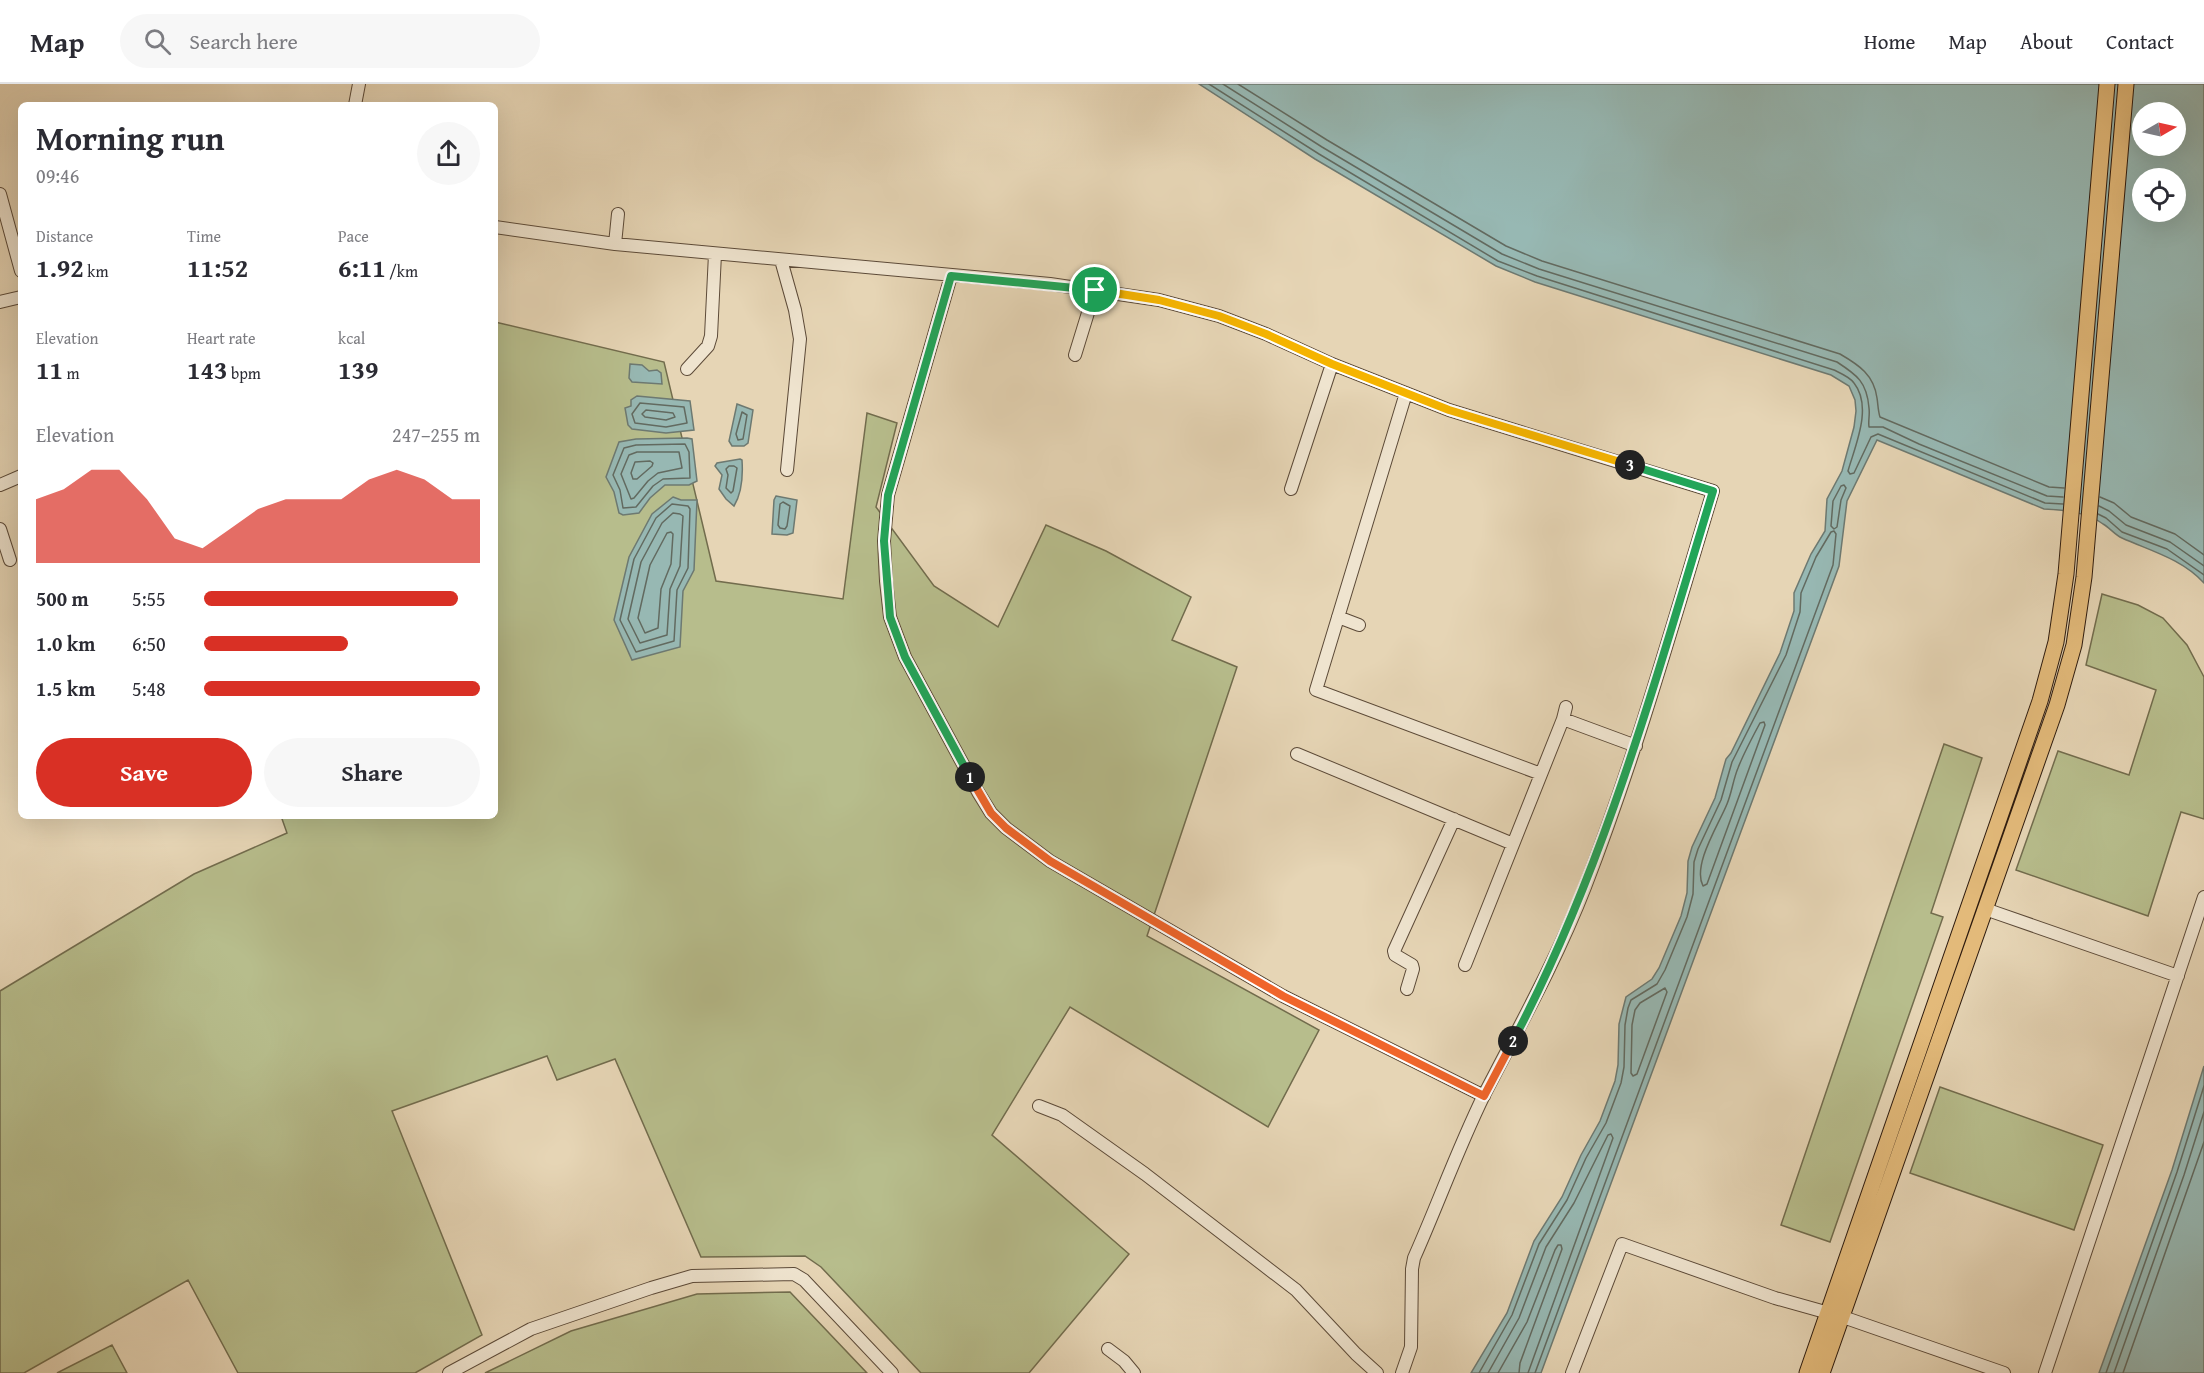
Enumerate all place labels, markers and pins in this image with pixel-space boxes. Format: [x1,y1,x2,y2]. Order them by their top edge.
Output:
pin [1069,264,1120,315]
pin: 3 [1615,450,1645,480]
pin: 1 [955,762,985,792]
pin: 2 [1498,1026,1528,1056]

